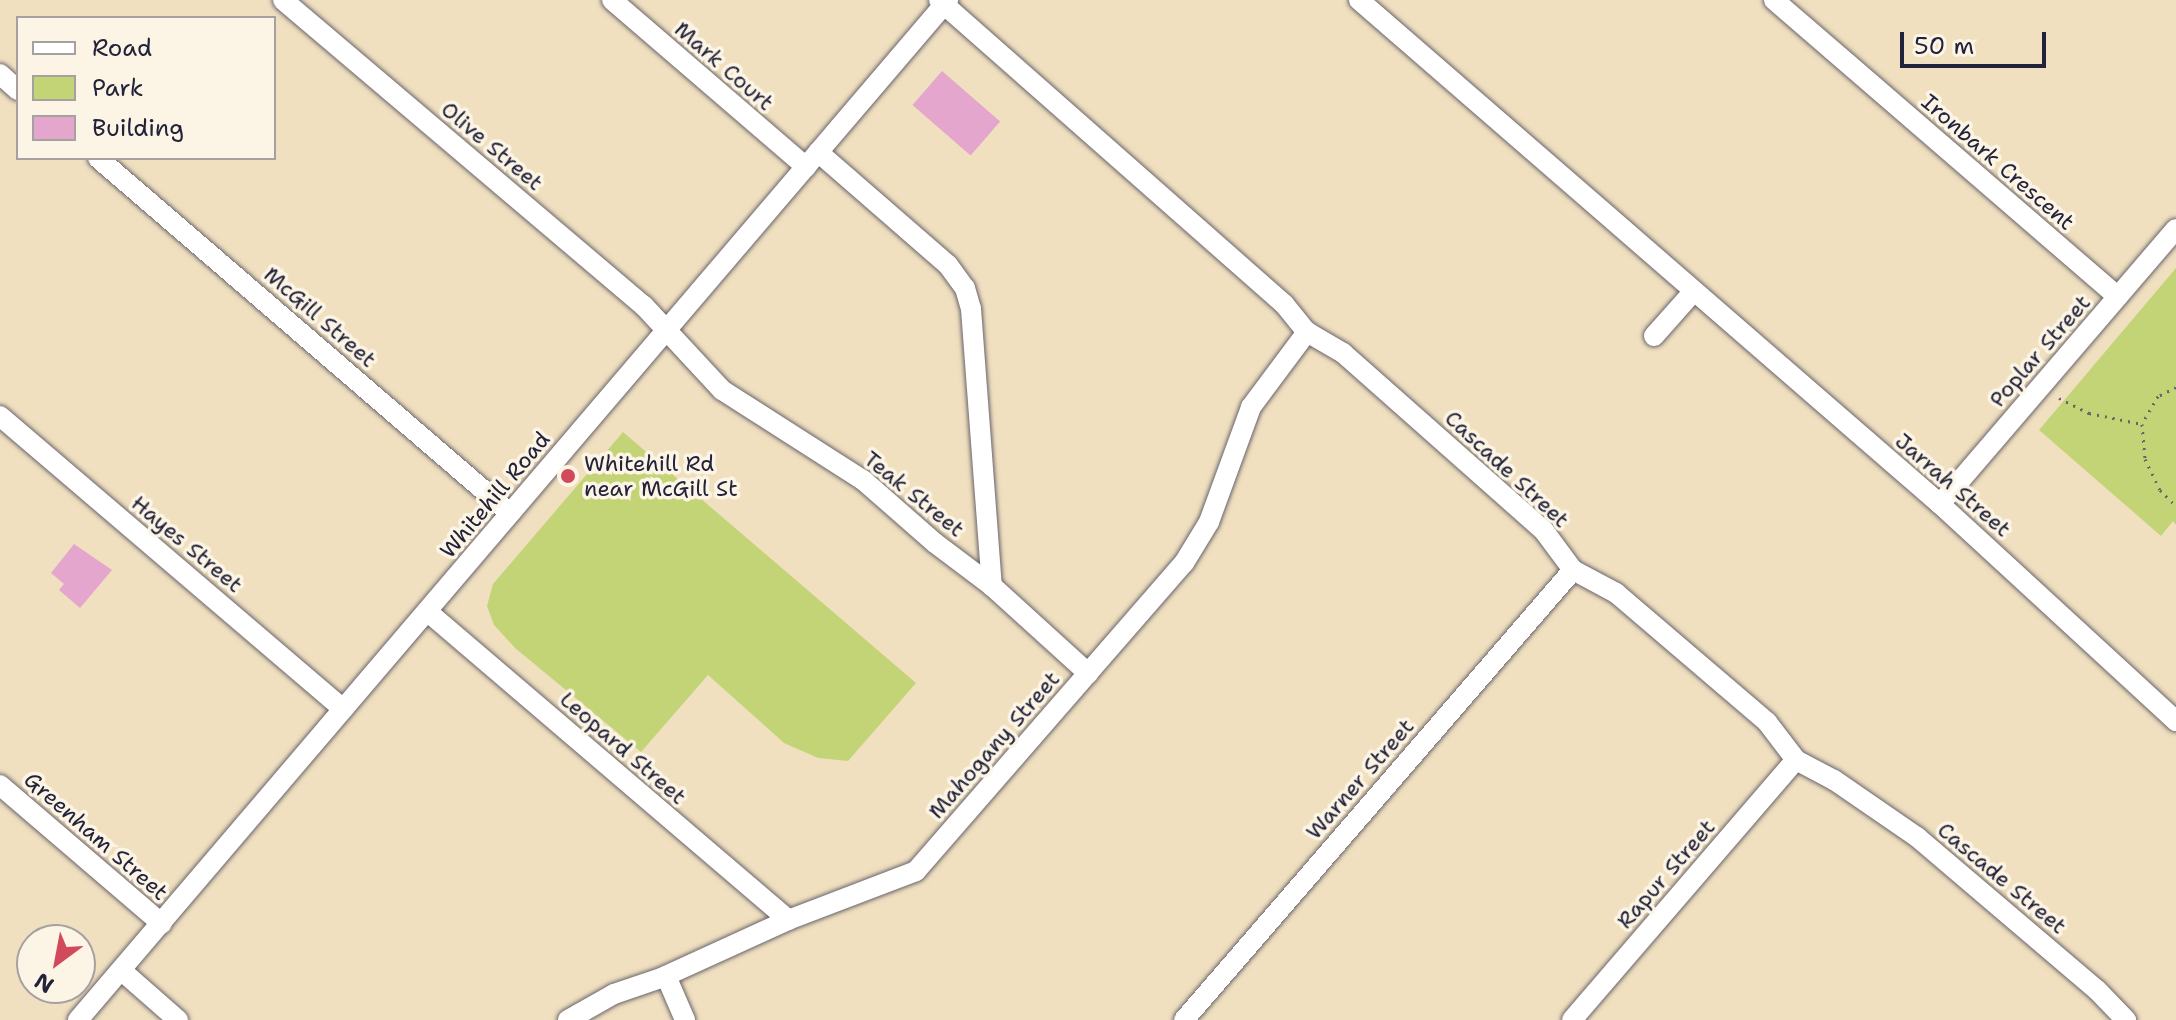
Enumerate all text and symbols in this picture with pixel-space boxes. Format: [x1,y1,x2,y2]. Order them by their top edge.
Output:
legend [16,16,276,160]
street label: Mark Court [669,16,779,116]
scale bar [1904,16,2050,66]
text: 50 m [1914,30,1974,62]
text: Road [92,32,152,64]
text: Park [92,72,144,104]
street label: Ironbark Crescent [1916,89,2080,235]
street label: Olive Street [436,96,548,196]
text: Building [92,112,184,144]
street label: McGill Street [259,261,381,373]
street label: Poplar Street [1984,289,2096,413]
street label: Cascade Street [1439,405,1575,533]
street label: Whitehill Road [434,426,556,564]
street label: Jarrah Street [1890,428,2016,542]
street label: Teak Street [858,445,970,543]
place label: Whitehill Rd near McGill St [584,450,738,502]
marker: Whitehill Rd near McGill St [559,467,577,485]
street label: Hayes Street [126,490,248,598]
street label: Mahogany Street [923,666,1065,824]
street label: Leopard Street [555,686,691,810]
street label: Warner Street [1300,713,1420,845]
street label: Greenham Street [19,766,173,906]
street label: Rapur Street [1611,814,1721,934]
street label: Cascade Street [1932,816,2072,940]
north arrow [16,924,96,1004]
text: N [29,966,59,1000]

